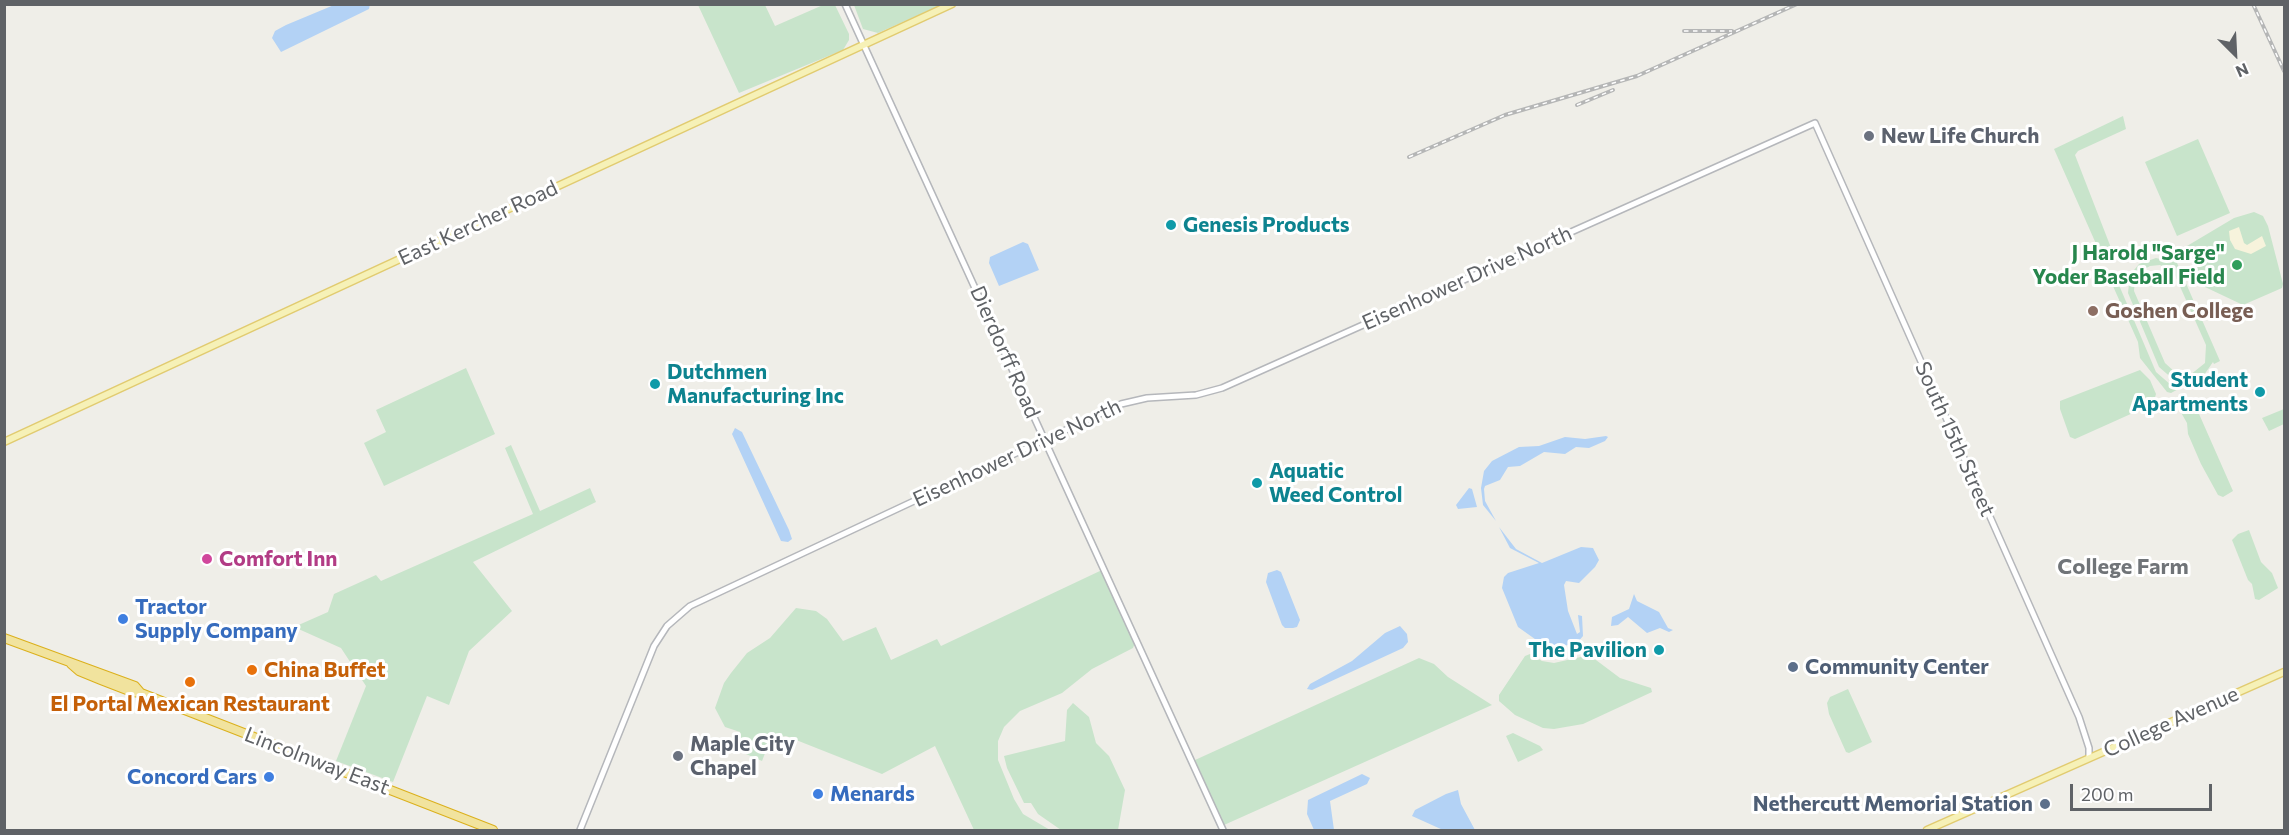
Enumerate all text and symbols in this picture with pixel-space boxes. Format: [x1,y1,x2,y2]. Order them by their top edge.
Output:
north arrow [2205,24,2265,84]
text: N [2233,60,2252,82]
place label: New Life Church [1881,123,2039,149]
marker: New Life Church [1862,129,1876,143]
street label: East Kercher Road [394,175,562,271]
place label: Genesis Products [1183,212,1350,238]
marker: Genesis Products [1164,218,1178,232]
street label: Eisenhower Drive North [1358,220,1576,336]
place label: J Harold "Sarge" Yoder Baseball Field [2032,240,2225,290]
marker: J Harold "Sarge" Yoder Baseball Field [2230,258,2244,272]
street label: Dierdorff Road [965,282,1045,422]
place label: Goshen College [2105,298,2254,324]
marker: Goshen College [2086,304,2100,318]
street label: South 15th Street [1910,358,2000,520]
place label: Dutchmen Manufacturing Inc [667,359,844,409]
place label: Student Apartments [2132,367,2248,417]
marker: Dutchmen Manufacturing Inc [648,377,662,391]
marker: Student Apartments [2253,385,2267,399]
street label: Eisenhower Drive North [909,394,1125,512]
place label: Aquatic Weed Control [1269,458,1402,508]
marker: Aquatic Weed Control [1250,476,1264,490]
place label: Comfort Inn [219,546,337,572]
marker: Comfort Inn [200,552,214,566]
district label: College Farm [2057,554,2189,580]
place label: Tractor Supply Company [135,594,298,644]
marker: Tractor Supply Company [116,612,130,626]
place label: The Pavilion [1528,637,1647,663]
marker: The Pavilion [1652,643,1666,657]
place label: Community Center [1805,654,1989,680]
place label: China Buffet [264,657,386,683]
marker: Community Center [1786,660,1800,674]
marker: China Buffet [245,663,259,677]
marker: El Portal Mexican Restaurant [183,675,197,689]
street label: College Avenue [2100,681,2242,763]
place label: El Portal Mexican Restaurant [50,691,330,717]
street label: Lincolnway East [241,722,393,800]
place label: Maple City Chapel [690,731,795,781]
marker: Maple City Chapel [671,749,685,763]
place label: Concord Cars [127,764,257,790]
marker: Concord Cars [262,770,276,784]
scale bar [2073,772,2216,810]
place label: Menards [830,781,915,807]
text: 200 m [2081,783,2134,805]
marker: Menards [811,787,825,801]
place label: Nethercutt Memorial Station [1753,791,2033,817]
marker: Nethercutt Memorial Station [2038,797,2052,811]

